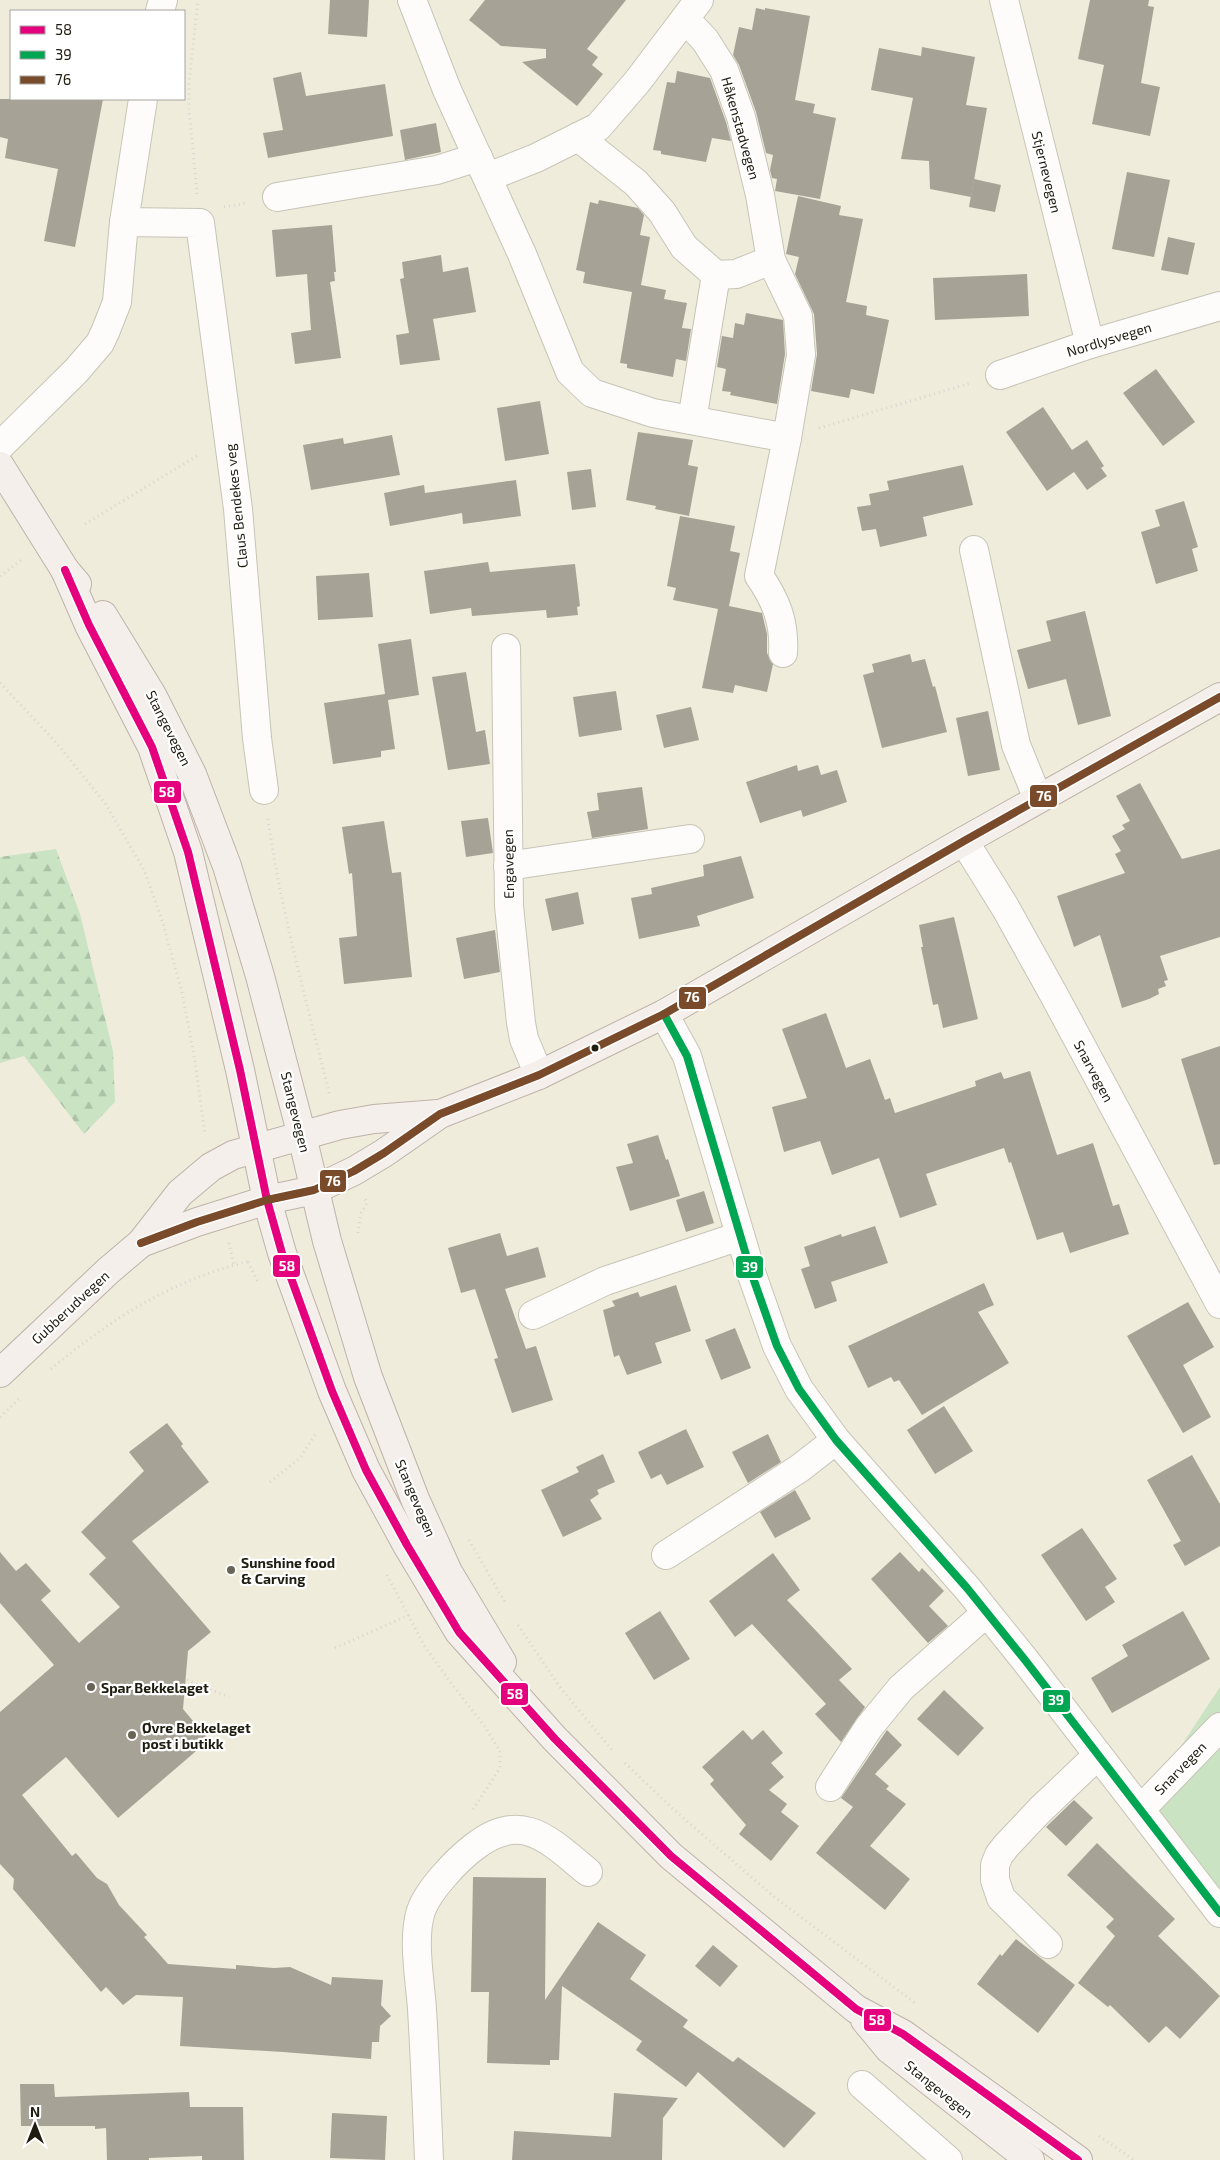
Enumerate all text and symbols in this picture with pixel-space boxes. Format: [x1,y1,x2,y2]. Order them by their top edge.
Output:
legend [10,10,185,100]
text: 58 [55,20,72,38]
text: 39 [55,45,72,63]
text: 76 [55,70,71,88]
street label: Håkenstadvegen [718,75,764,181]
street label: Stjernevegen [1029,129,1065,215]
street label: Nordlysvegen [1064,318,1154,360]
street label: Claus Bendekes veg [221,443,251,569]
street label: Stangevegen [143,687,195,769]
line badge: 58 [153,780,182,804]
text: 58 [159,783,175,800]
line badge: 76 [1029,784,1058,808]
text: 76 [1036,787,1052,804]
street label: Engavegen [499,829,517,899]
line badge: 76 [678,986,707,1010]
text: 76 [684,988,700,1005]
street label: Snarvegen [1071,1037,1117,1105]
unlabelled marker [590,1043,600,1053]
street label: Stangevegen [278,1070,314,1154]
line badge: 76 [319,1169,347,1193]
text: 76 [325,1172,341,1189]
line badge: 58 [272,1254,301,1278]
line badge: 39 [735,1255,764,1279]
text: 58 [279,1257,295,1274]
text: 39 [742,1258,758,1275]
street label: Gubberudvegen [28,1267,112,1347]
street label: Stangevegen [392,1457,440,1539]
place label: Sunshine food & Carving [241,1554,335,1587]
marker: Sunshine food & Carving [225,1564,237,1576]
place label: Spar Bekkelaget [101,1679,209,1696]
marker: Spar Bekkelaget [85,1681,97,1693]
line badge: 58 [500,1682,529,1706]
text: 58 [507,1685,523,1702]
line badge: 39 [1042,1689,1071,1713]
text: 39 [1048,1691,1064,1708]
place label: Øvre Bekkelaget post i butikk [142,1719,251,1752]
marker: Øvre Bekkelaget post i butikk [126,1729,138,1741]
street label: Snarvegen [1150,1738,1210,1798]
line badge: 58 [863,2008,892,2032]
text: 58 [869,2011,885,2028]
street label: Stangevegen [902,2056,976,2122]
north arrow [10,2100,60,2150]
text: N [30,2103,40,2120]

